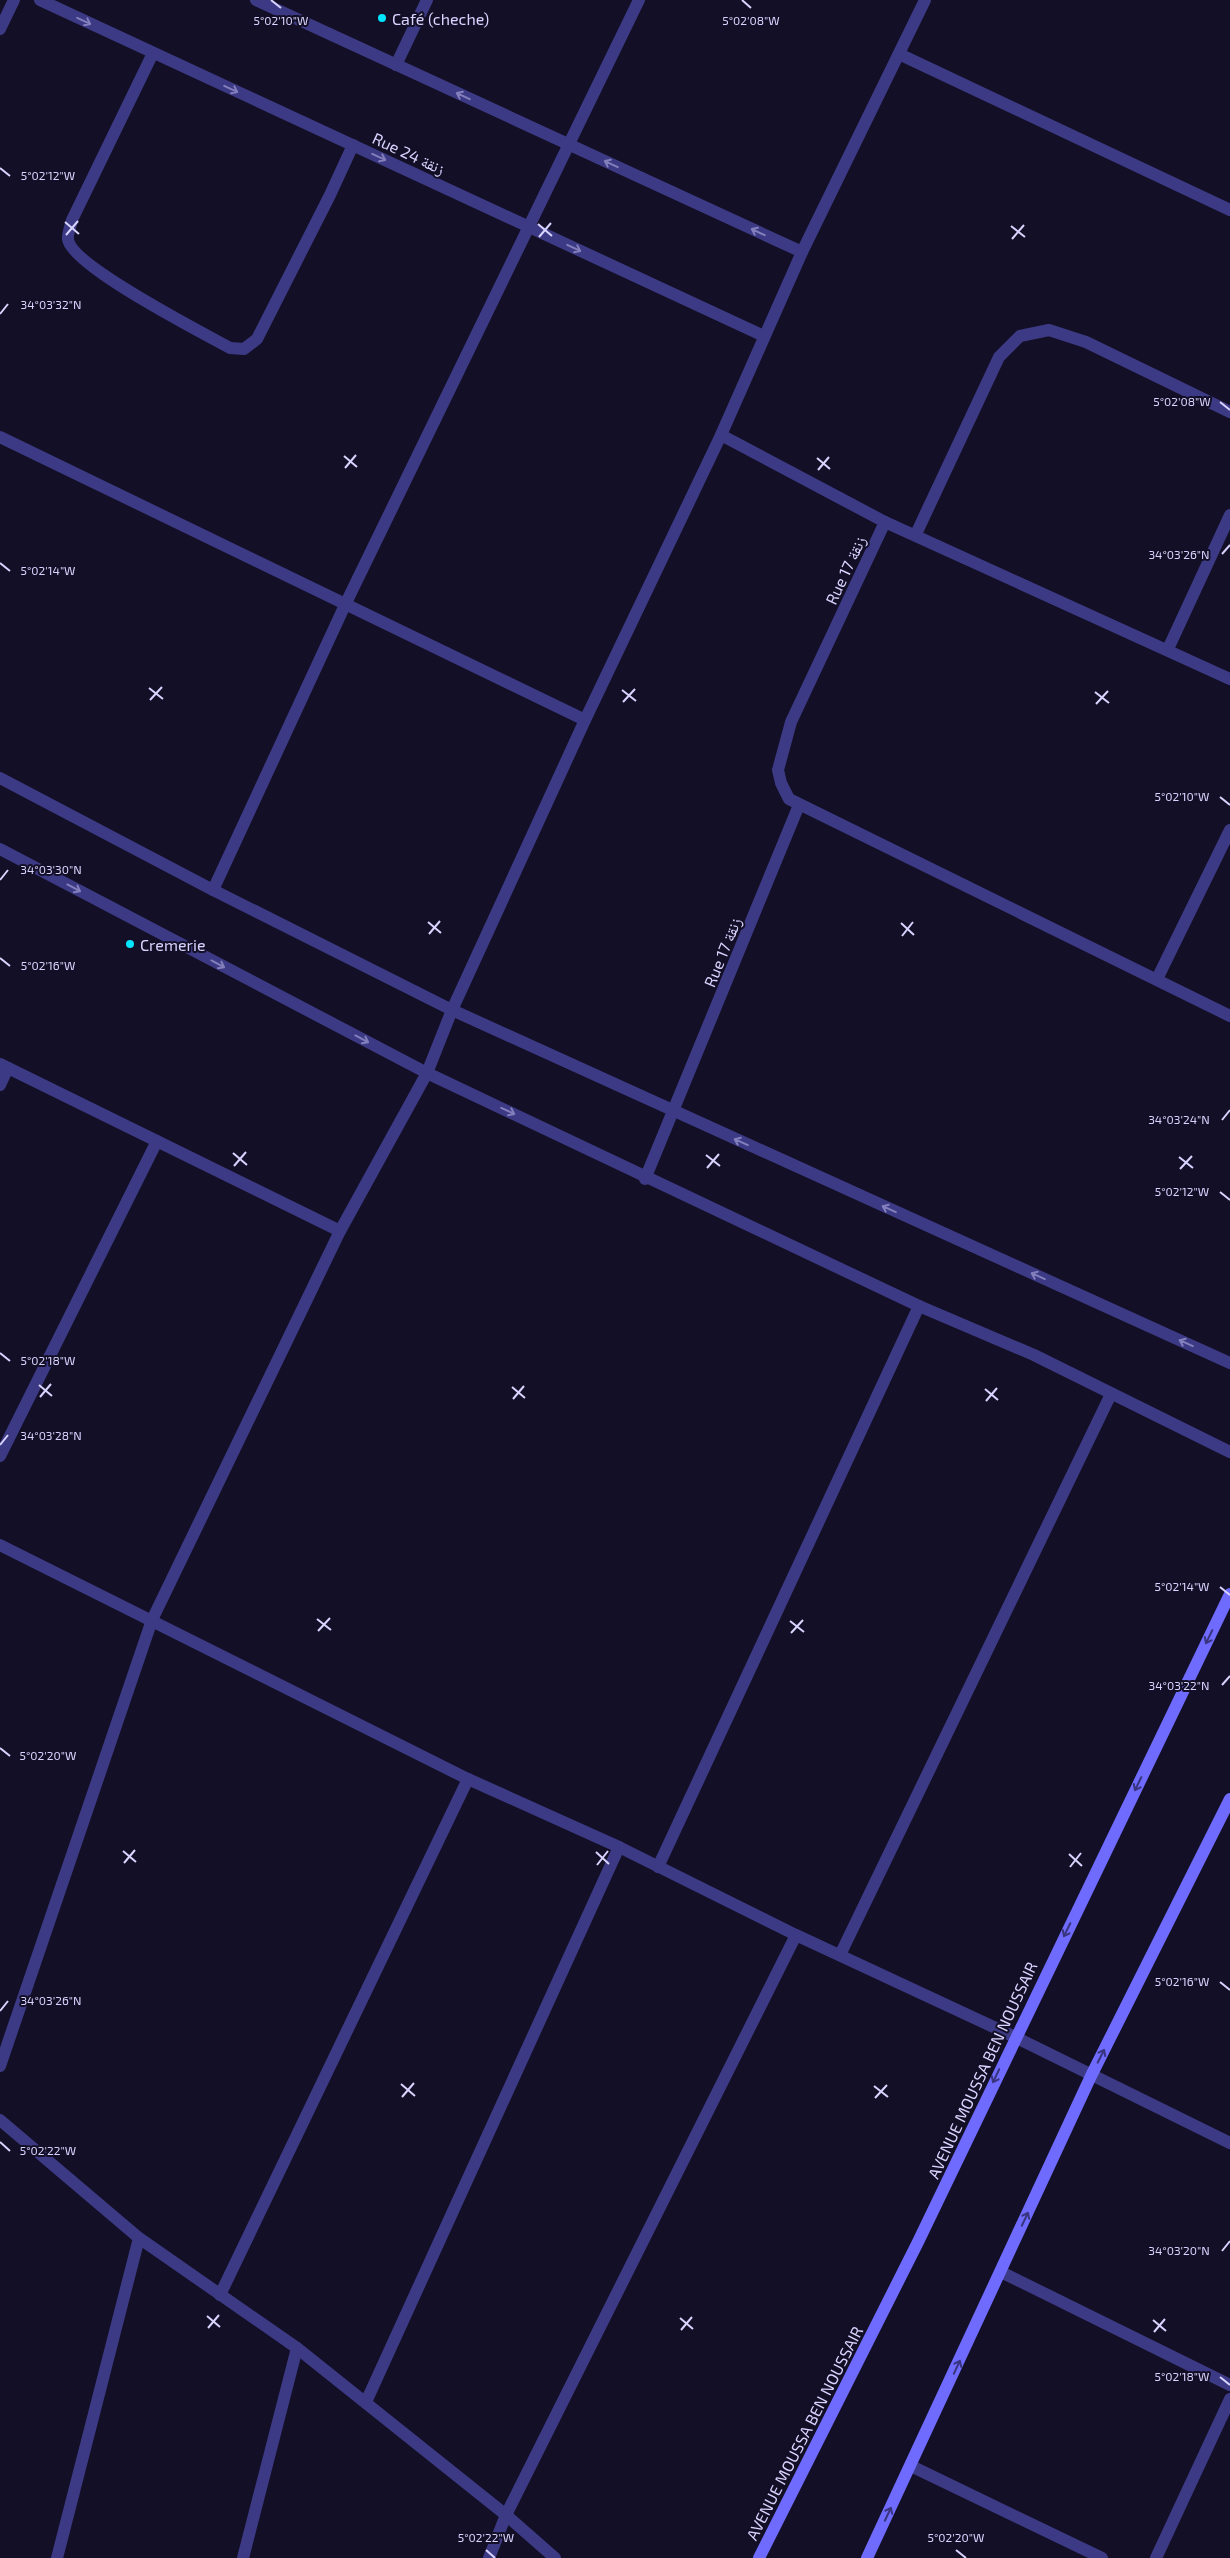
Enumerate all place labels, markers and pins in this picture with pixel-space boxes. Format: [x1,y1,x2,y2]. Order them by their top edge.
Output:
place label: Café (cheche) [392,9,489,28]
marker: Café (cheche) [376,12,388,24]
place label: Cremerie [140,935,206,954]
marker: Cremerie [124,938,136,950]

